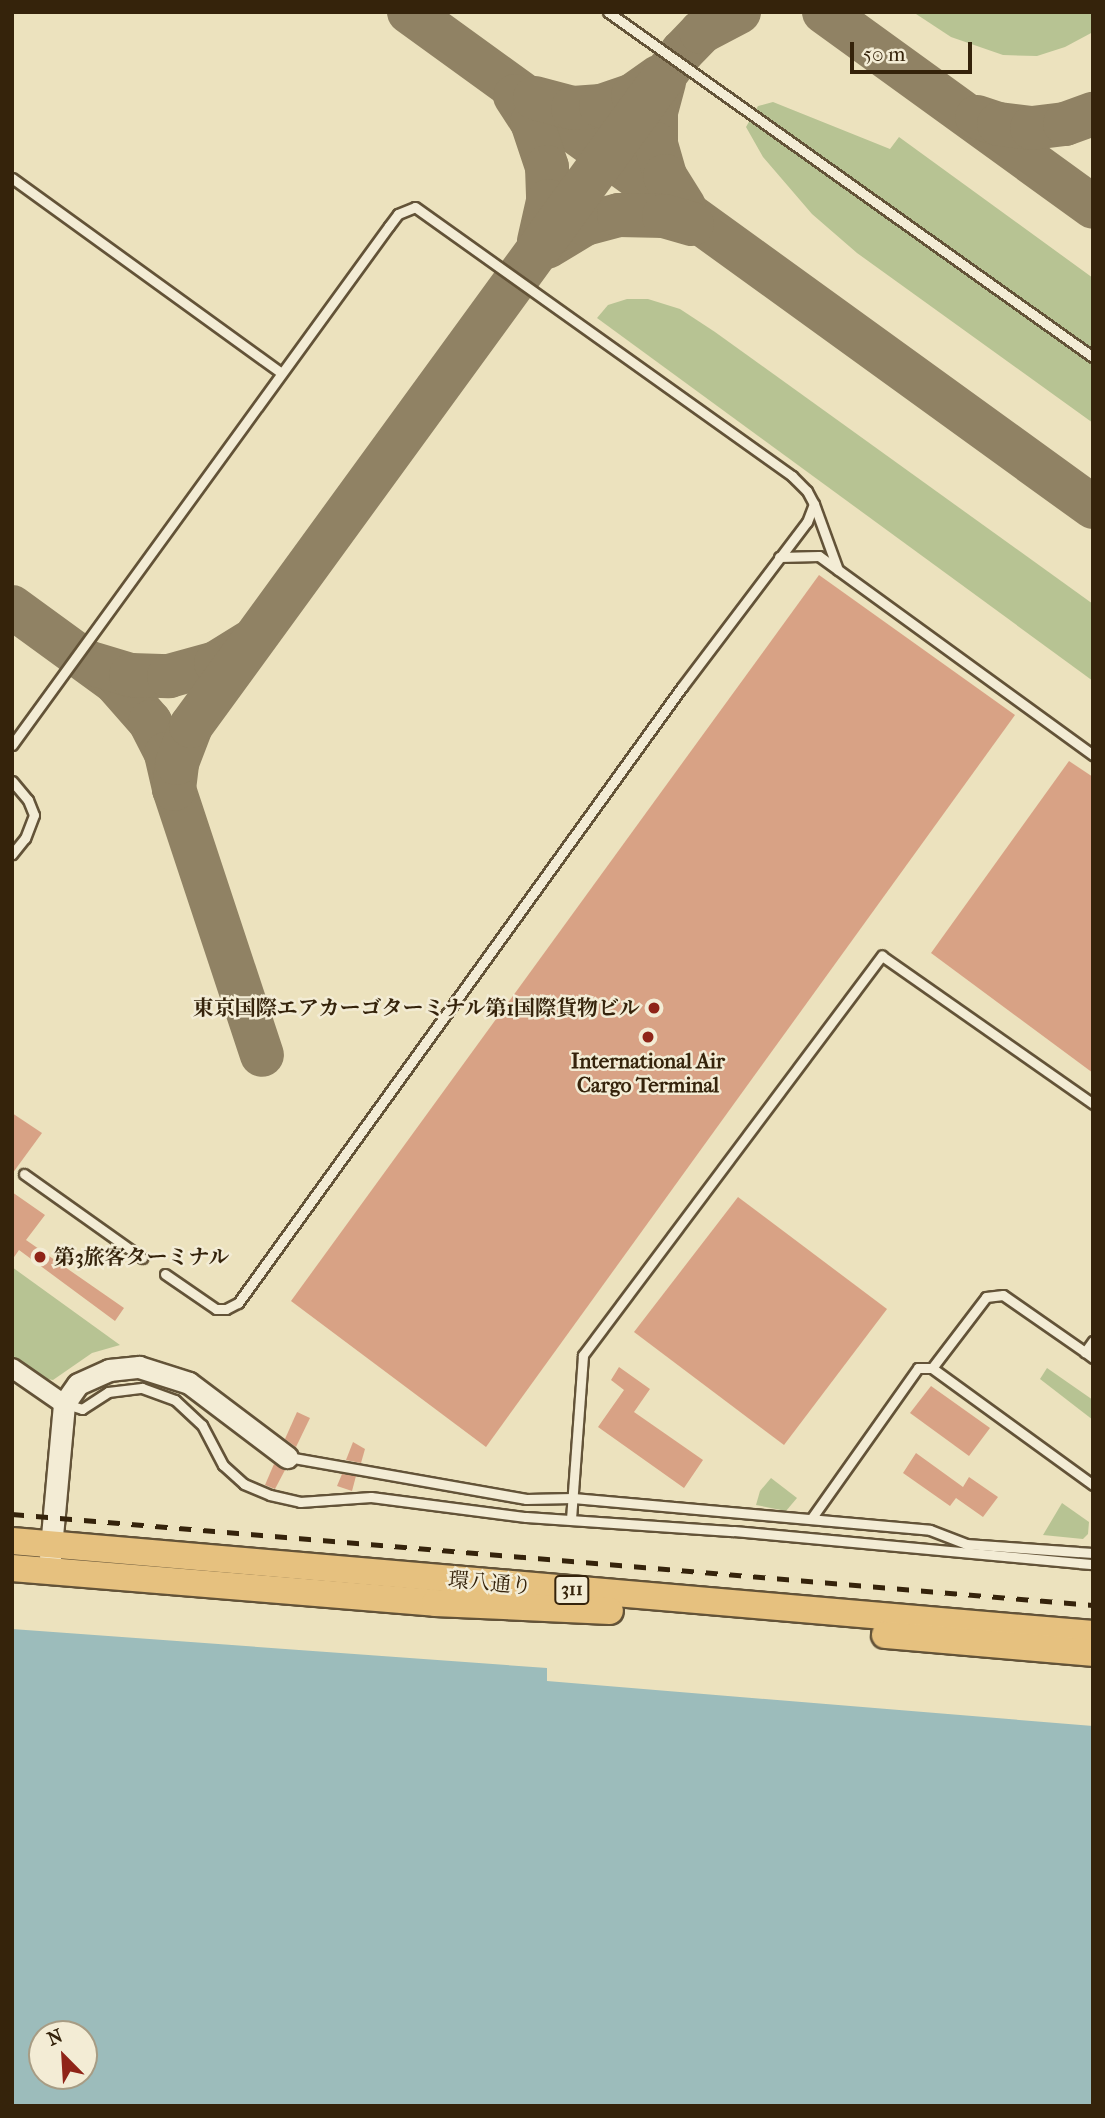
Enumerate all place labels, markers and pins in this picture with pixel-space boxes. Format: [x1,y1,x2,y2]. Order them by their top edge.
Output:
place label: 東京国際エアカーゴターミナル第1国際貨物ビル [192,995,640,1021]
marker: 東京国際エアカーゴターミナル第1国際貨物ビル [646,1000,662,1016]
marker: International Air Cargo Terminal [640,1029,656,1045]
place label: International Air Cargo Terminal [571,1048,725,1098]
place label: 第3旅客ターミナル [54,1244,231,1270]
marker: 第3旅客ターミナル [32,1249,48,1265]

